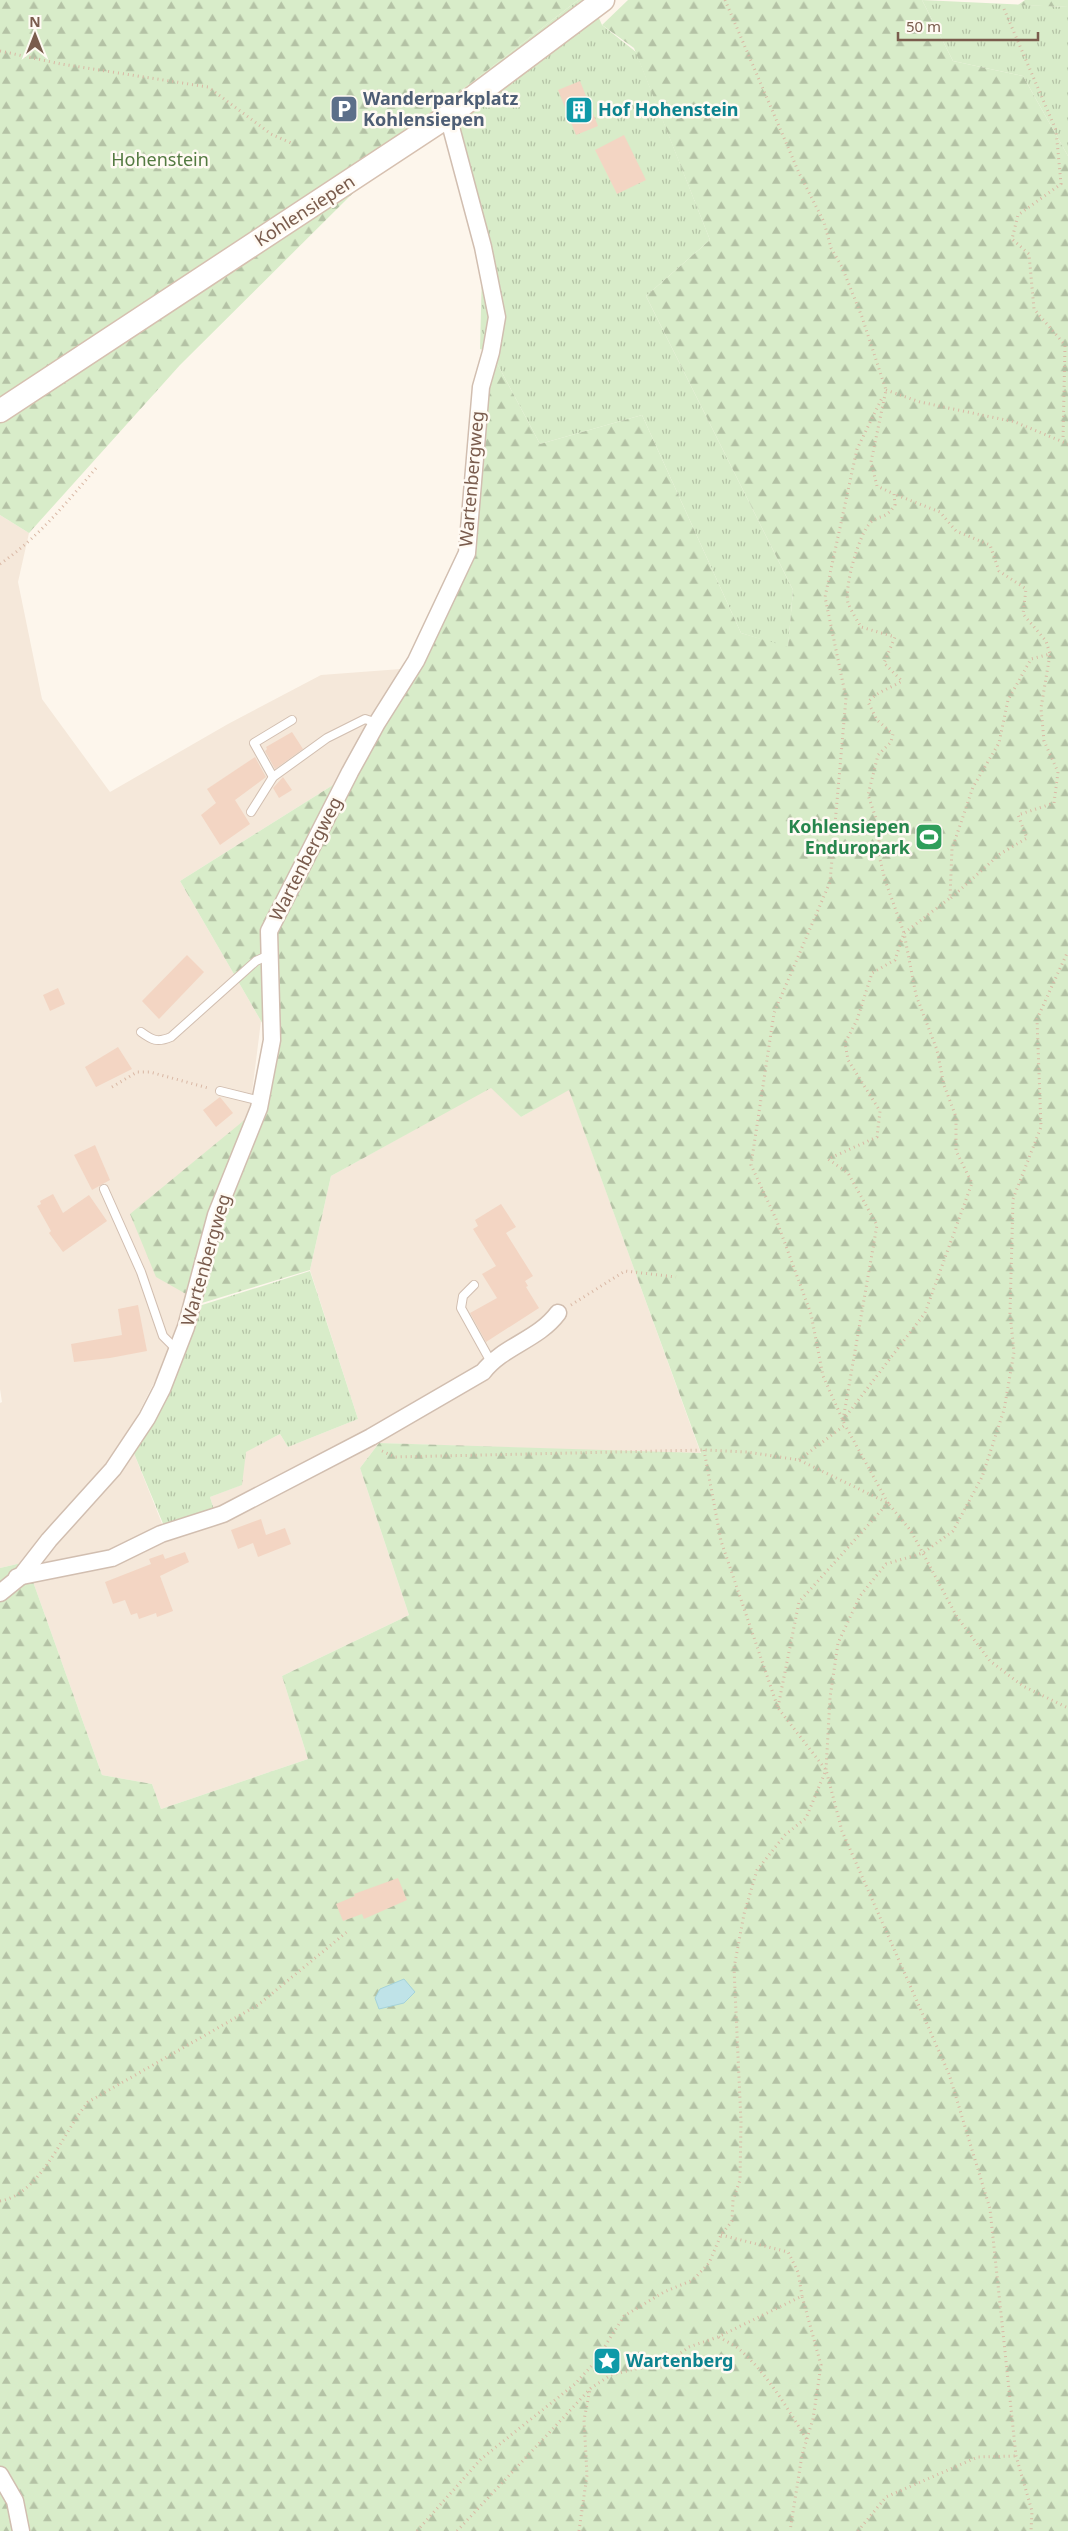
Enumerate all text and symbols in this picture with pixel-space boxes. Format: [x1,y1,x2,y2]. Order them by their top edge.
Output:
north arrow [10,10,60,60]
scale bar [898,10,1038,42]
text: N [29,12,41,31]
text: 50 m [906,16,941,36]
place label: Wanderparkplatz Kohlensiepen [363,86,518,131]
parking icon: Wanderparkplatz Kohlensiepen [329,94,359,124]
building icon: Hof Hohenstein [564,95,594,125]
place label: Hof Hohenstein [598,97,739,121]
park label: Hohenstein [111,147,209,171]
street label: Kohlensiepen [250,169,359,251]
street label: Wartenbergweg [453,410,489,548]
street label: Wartenbergweg [263,792,347,925]
place label: Kohlensiepen Enduropark [788,814,911,859]
sports icon: Kohlensiepen Enduropark [914,822,944,852]
street label: Wartenbergweg [175,1191,235,1329]
place icon: Wartenberg [592,2346,622,2376]
place label: Wartenberg [626,2348,734,2372]

